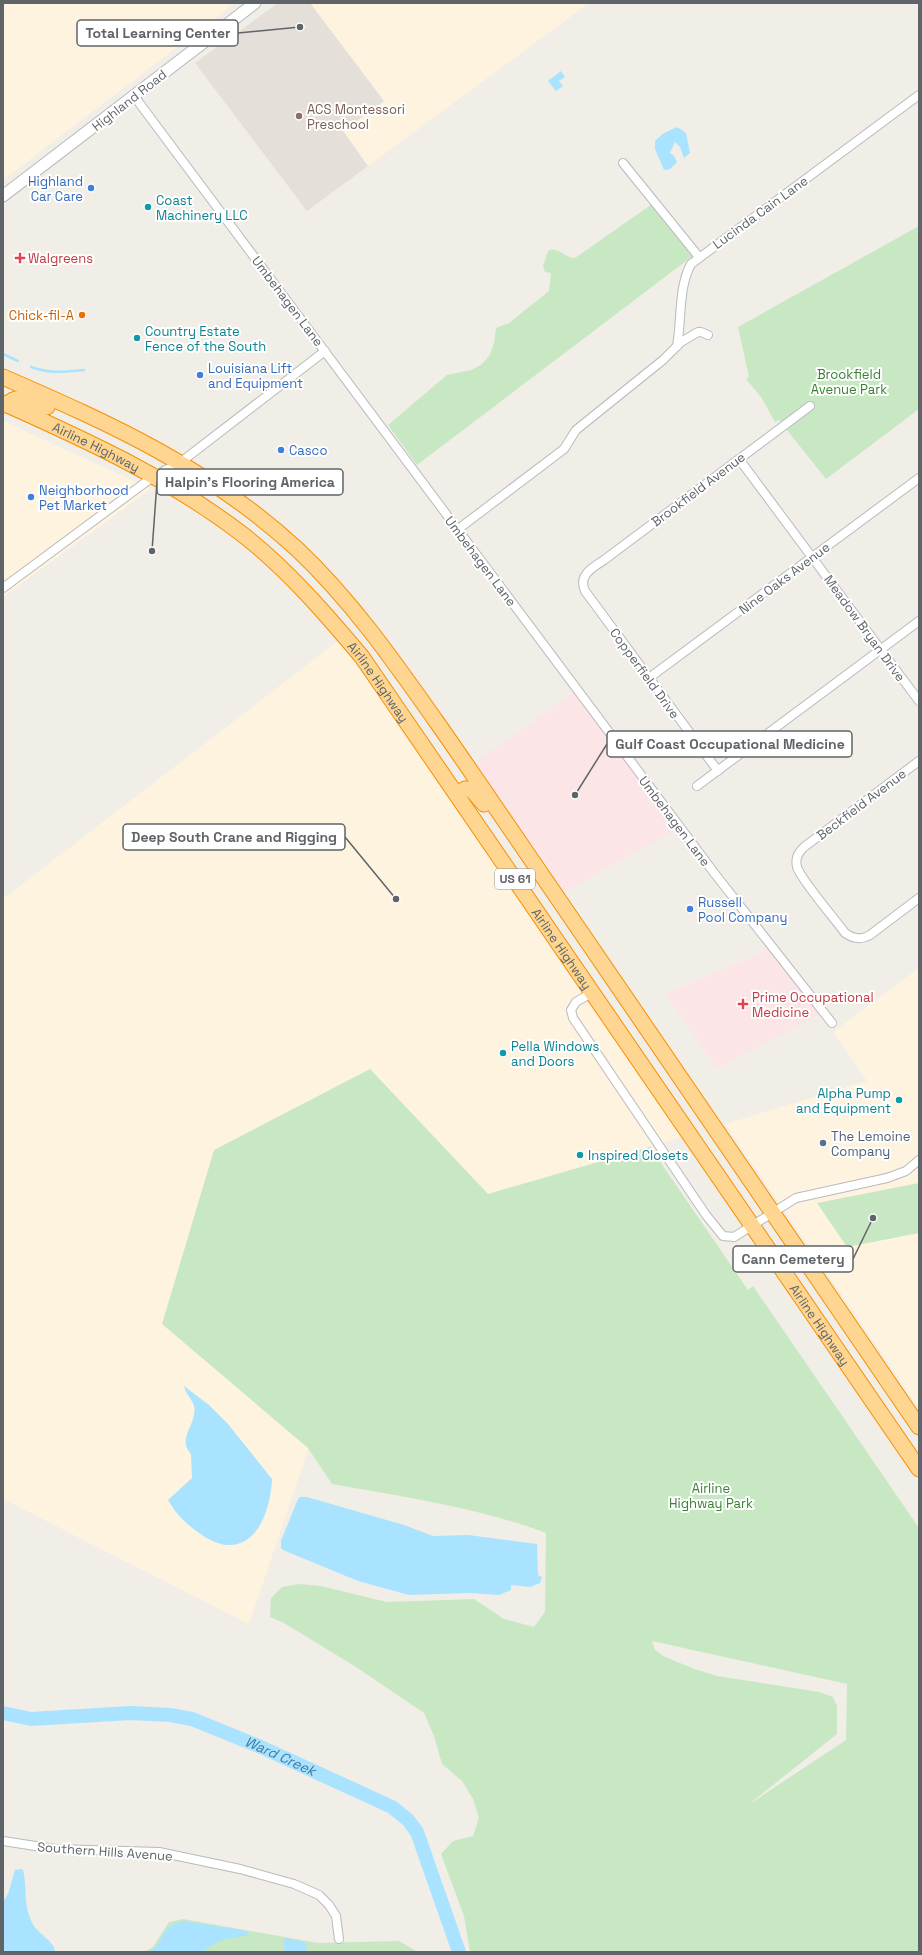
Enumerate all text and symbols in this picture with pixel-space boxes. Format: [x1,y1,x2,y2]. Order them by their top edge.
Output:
callout: Total Learning Center [77,20,238,46]
text: Total Learning Center [85,24,231,42]
street label: Highland Road [89,66,170,135]
place label: ACS Montessori Preschool [307,101,405,133]
marker: ACS Montessori Preschool [294,111,304,121]
street label: Lucinda Cain Lane [709,172,811,253]
place label: Highland Car Care [28,173,83,205]
marker: Highland Car Care [86,183,96,193]
place label: Coast Machinery LLC [156,192,248,224]
marker: Coast Machinery LLC [143,202,153,212]
place label: Walgreens [28,250,93,267]
marker: Walgreens [15,253,25,263]
street label: Umbehagen Lane [248,253,327,350]
place label: Chick-fil-A [9,307,74,324]
marker: Chick-fil-A [77,310,87,320]
place label: Country Estate Fence of the South [145,323,266,355]
marker: Country Estate Fence of the South [132,333,142,343]
place label: Louisiana Lift and Equipment [208,360,303,392]
park label: Brookfield Avenue Park [811,366,887,398]
marker: Louisiana Lift and Equipment [195,370,205,380]
street label: Airline Highway [50,419,143,476]
place label: Casco [289,442,327,459]
marker: Casco [276,445,286,455]
street label: Brookfield Avenue [648,449,749,530]
callout: Halpin's Flooring America [157,469,343,495]
text: Halpin's Flooring America [165,473,335,491]
place label: Neighborhood Pet Market [39,482,129,514]
marker: Neighborhood Pet Market [26,492,36,502]
street label: Umbehagen Lane [441,513,520,610]
street label: Nine Oaks Avenue [735,539,833,618]
street label: Meadow Bryan Drive [820,572,909,685]
street label: Copperfield Drive [606,625,683,722]
street label: Airline Highway [344,638,412,726]
callout: Gulf Coast Occupational Medicine [607,731,852,757]
text: Gulf Coast Occupational Medicine [615,735,845,753]
street label: Beckfield Avenue [813,765,910,844]
street label: Umbehagen Lane [635,773,714,870]
callout: Deep South Crane and Rigging [123,824,345,850]
text: Deep South Crane and Rigging [131,828,337,846]
road number: US 61 [495,869,535,889]
place label: Russell Pool Company [698,894,787,926]
marker: Russell Pool Company [685,904,695,914]
street label: Airline Highway [528,905,596,993]
place label: Prime Occupational Medicine [752,989,874,1021]
marker: Prime Occupational Medicine [737,998,749,1010]
place label: Pella Windows and Doors [511,1038,600,1070]
marker: Pella Windows and Doors [498,1048,508,1058]
place label: Alpha Pump and Equipment [796,1085,891,1117]
marker: Alpha Pump and Equipment [894,1095,904,1105]
place label: The Lemoine Company [831,1128,910,1160]
marker: The Lemoine Company [818,1138,828,1148]
place label: Inspired Closets [588,1147,688,1164]
marker: Inspired Closets [575,1150,585,1160]
callout: Cann Cemetery [733,1246,853,1272]
text: Cann Cemetery [741,1250,845,1268]
street label: Airline Highway [786,1281,854,1369]
park label: Airline Highway Park [669,1480,753,1512]
water label: Ward Creek [242,1732,320,1780]
street label: Southern Hills Avenue [37,1838,173,1865]

